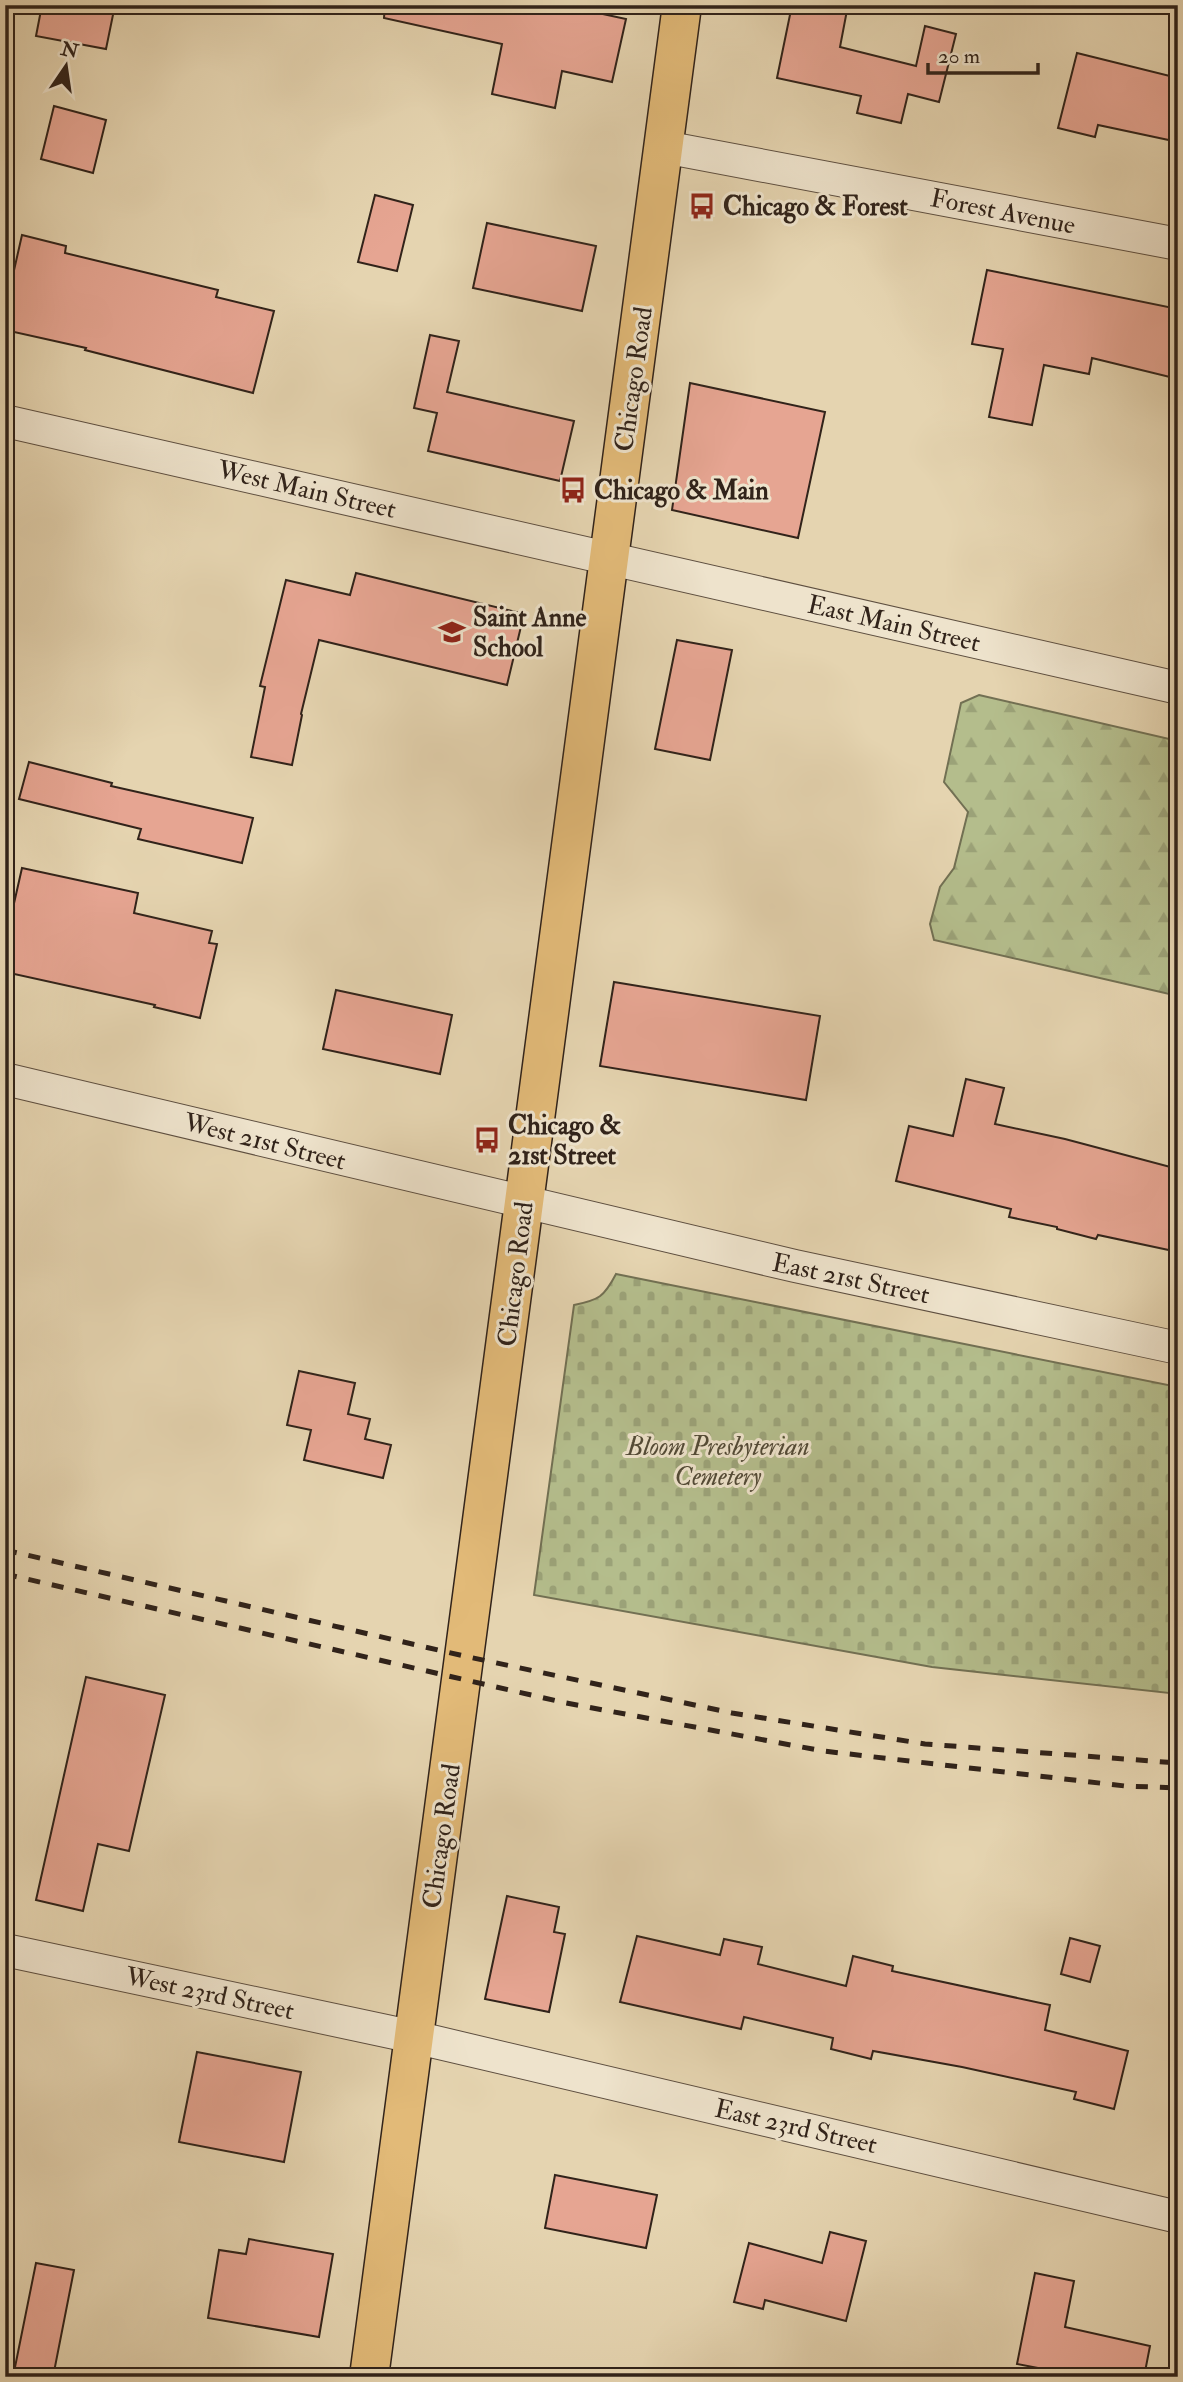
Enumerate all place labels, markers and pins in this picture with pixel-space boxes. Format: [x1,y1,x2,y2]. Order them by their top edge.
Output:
bus stop icon: Chicago & Forest [687,191,717,221]
place label: Chicago & Forest [723,191,908,224]
bus stop icon: Chicago & Main [558,475,588,505]
place label: Chicago & Main [594,475,769,508]
place label: Saint Anne School [473,602,587,664]
school or university icon: Saint Anne School [437,617,467,647]
place label: Chicago & 21st Street [508,1110,621,1172]
bus stop icon: Chicago & 21st Street [472,1125,502,1155]

